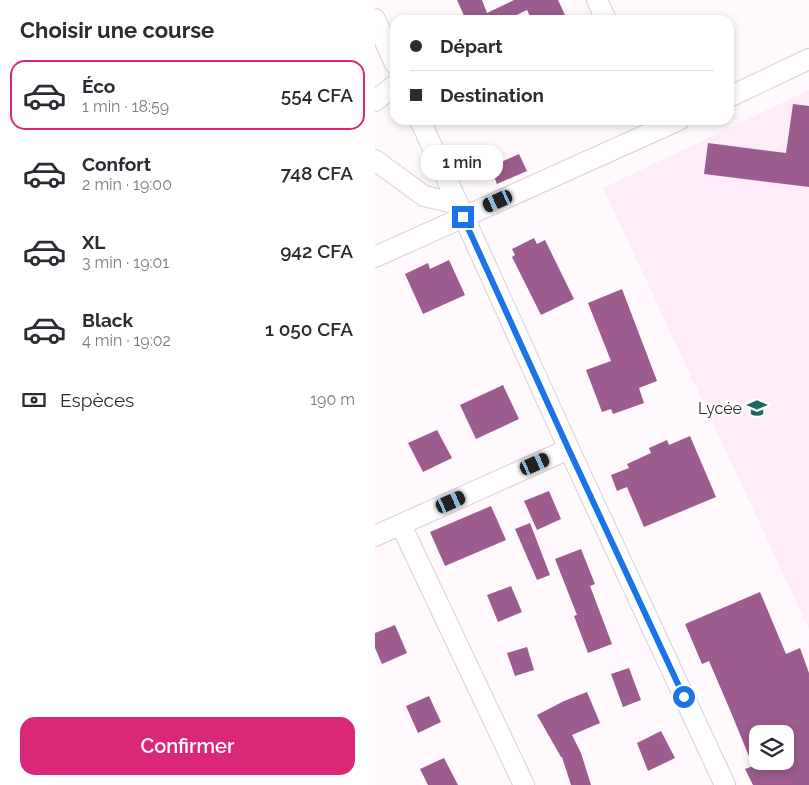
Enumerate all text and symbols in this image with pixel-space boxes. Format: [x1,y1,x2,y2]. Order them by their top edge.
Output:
text: Choisir une course [20,17,214,43]
text: Départ [440,35,503,57]
icon: car [22,73,67,118]
text: Éco [82,75,115,97]
text: 554 CFA [281,84,353,106]
text: Destination [440,84,544,106]
text: 1 min · 18:59 [82,97,169,116]
callout: 1 min [422,144,504,180]
icon: car [22,151,67,196]
text: Confort [82,153,151,175]
text: 1 min [442,153,482,172]
text: 748 CFA [281,162,353,184]
text: 2 min · 19:00 [82,175,172,194]
car [481,188,514,214]
route end [452,206,474,228]
icon: car [22,229,67,274]
text: XL [82,231,105,253]
text: 942 CFA [280,240,353,262]
text: 3 min · 19:01 [82,253,169,272]
icon: car [22,307,67,352]
text: Black [82,309,133,331]
text: 1 050 CFA [265,318,353,340]
text: 4 min · 19:02 [82,331,171,350]
icon: cash [20,386,48,414]
text: Espèces [60,389,134,411]
text: 190 m [310,390,355,409]
school or university icon: Lycée [746,397,768,419]
place label: Lycée [698,399,742,418]
car [518,451,551,477]
car [434,489,467,515]
route start [673,686,695,708]
button: Confirmer [20,717,355,775]
map controls [749,725,794,770]
button: layers [749,725,794,770]

